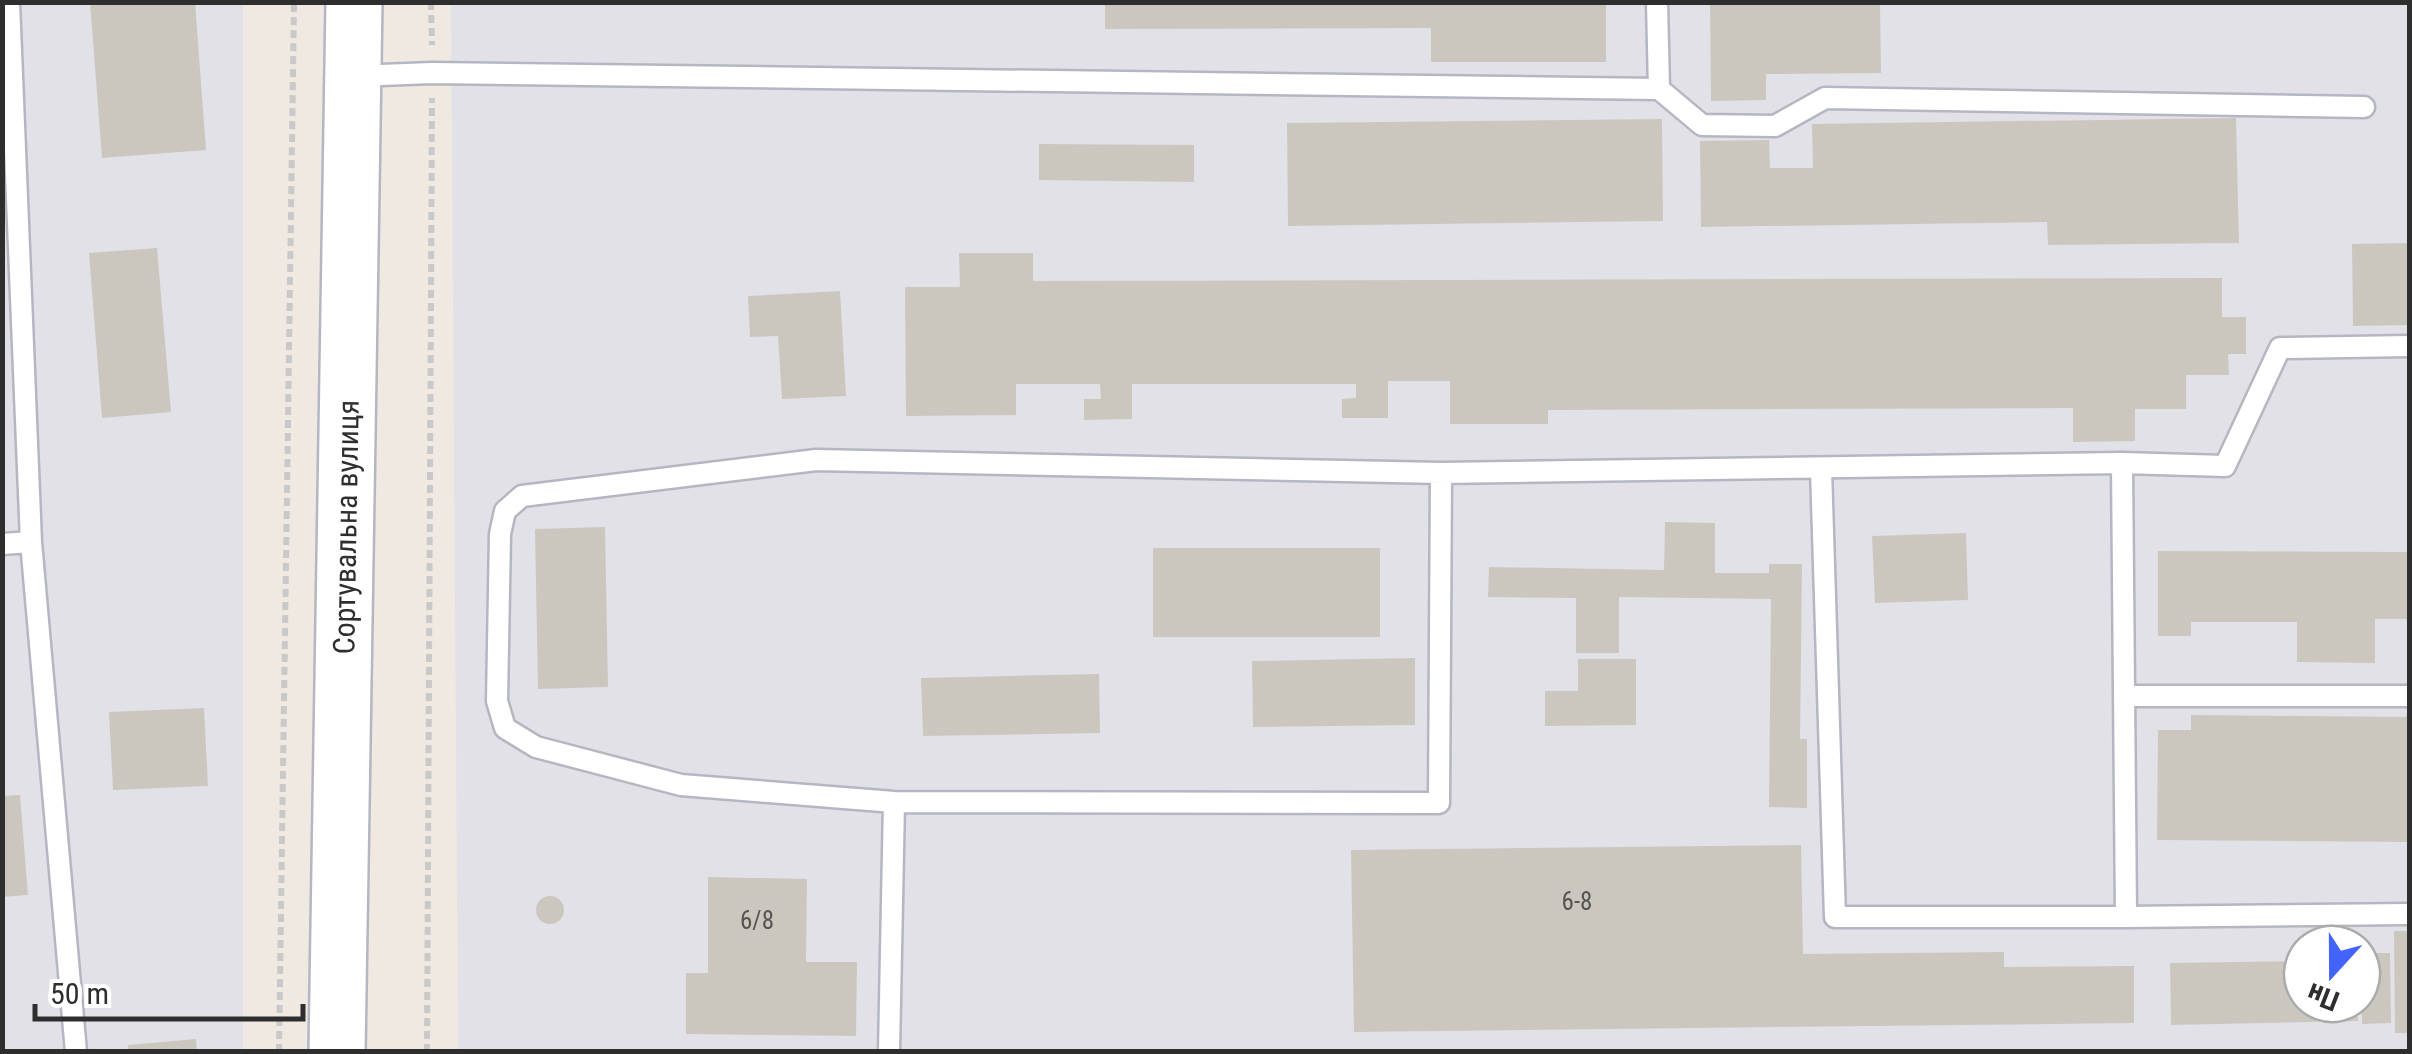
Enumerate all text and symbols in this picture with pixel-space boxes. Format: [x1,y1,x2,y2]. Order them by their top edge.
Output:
street label: Сортувальна вулиця [326,399,366,655]
house number: 6-8 [1562,887,1592,916]
house number: 6/8 [740,906,774,935]
north arrow [2282,924,2382,1024]
scale bar [35,959,302,1021]
text: 50 m [50,976,109,1011]
text: Пн [2303,976,2344,1018]

